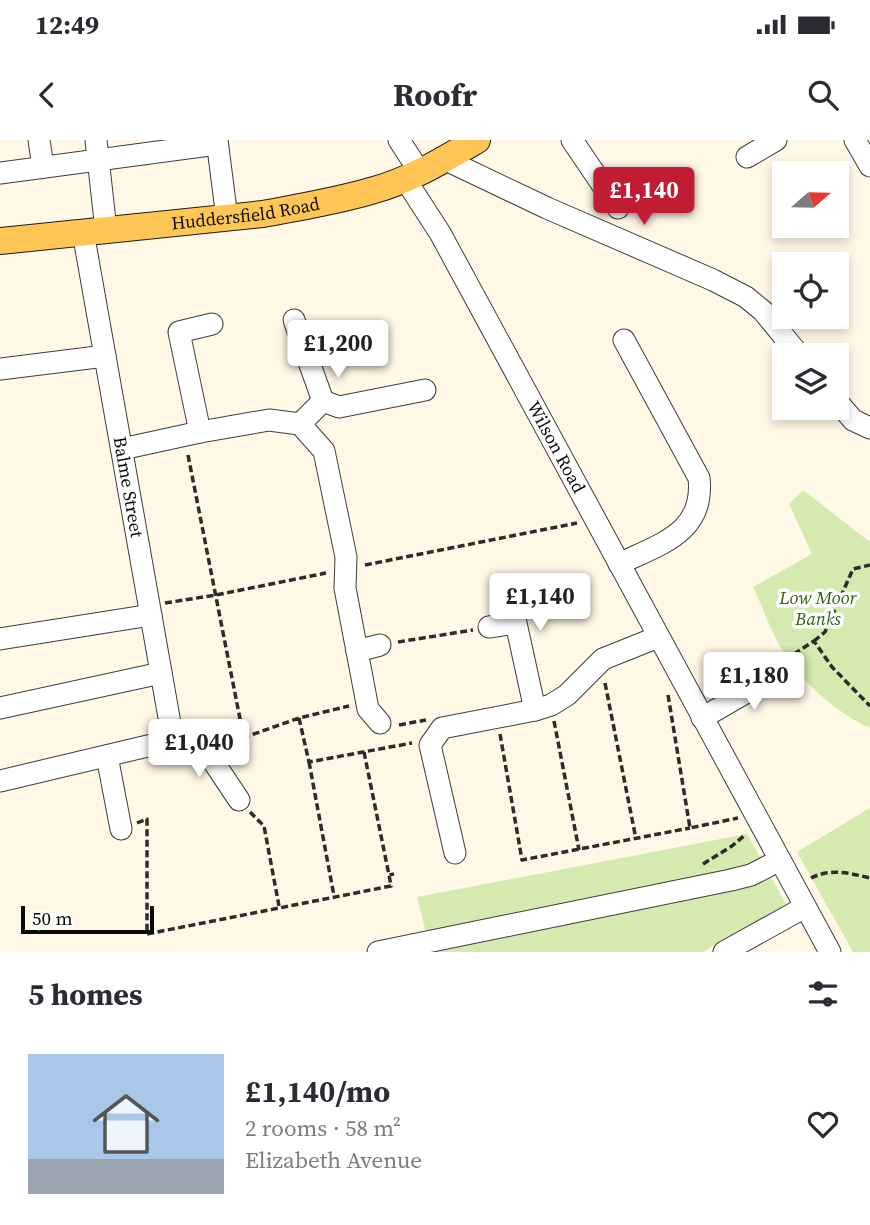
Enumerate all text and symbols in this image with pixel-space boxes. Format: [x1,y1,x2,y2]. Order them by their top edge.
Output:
text: 12:49 [35,7,99,43]
text: Roofr [393,73,477,117]
icon: back [28,76,66,114]
icon: search [804,76,842,114]
north arrow [772,161,849,238]
map controls [772,161,849,420]
pin: £1,140 [587,168,701,227]
text: £1,140 [609,174,679,206]
street label: Huddersfield Road [170,191,322,235]
button: locate [772,252,849,329]
pin: £1,200 [281,320,395,380]
text: £1,200 [303,327,373,359]
button: layers [772,343,849,420]
street label: Wilson Road [521,396,592,497]
street label: Balme Street [107,435,150,540]
pin: £1,140 [483,574,597,633]
text: £1,140 [505,580,575,612]
park label: Low Moor Banks [778,585,857,631]
pin: £1,180 [697,652,811,712]
text: £1,180 [719,659,789,691]
pin: £1,040 [142,720,256,779]
text: £1,040 [164,726,234,758]
scale bar [21,903,154,935]
text: 50 m [32,905,73,931]
text: 5 homes [28,974,143,1015]
icon: filters [804,975,842,1013]
text: £1,140/mo [245,1071,390,1112]
icon: home [84,1082,168,1166]
icon: heart [804,1105,842,1143]
text: 2 rooms · 58 m² [245,1112,401,1144]
text: Elizabeth Avenue [245,1144,422,1176]

